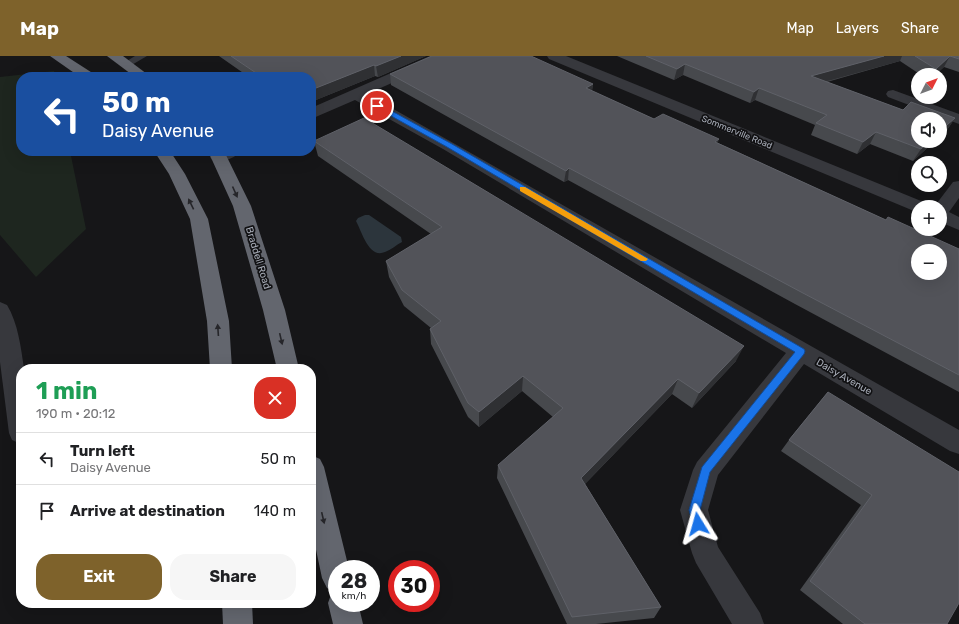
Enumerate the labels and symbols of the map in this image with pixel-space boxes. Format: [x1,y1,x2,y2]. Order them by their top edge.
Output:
north arrow [911,68,947,104]
pin [360,89,394,123]
street label: Sommerville Road [700,113,774,151]
one-way arrow [233,187,239,199]
one-way arrow [188,198,194,209]
street label: Braddell Road [243,225,273,291]
one-way arrow [215,324,222,336]
one-way arrow [279,333,285,346]
street label: Daisy Avenue [814,356,874,398]
position arrow [677,503,719,545]
one-way arrow [320,513,326,525]
speed limit sign: 30 [388,560,440,612]

